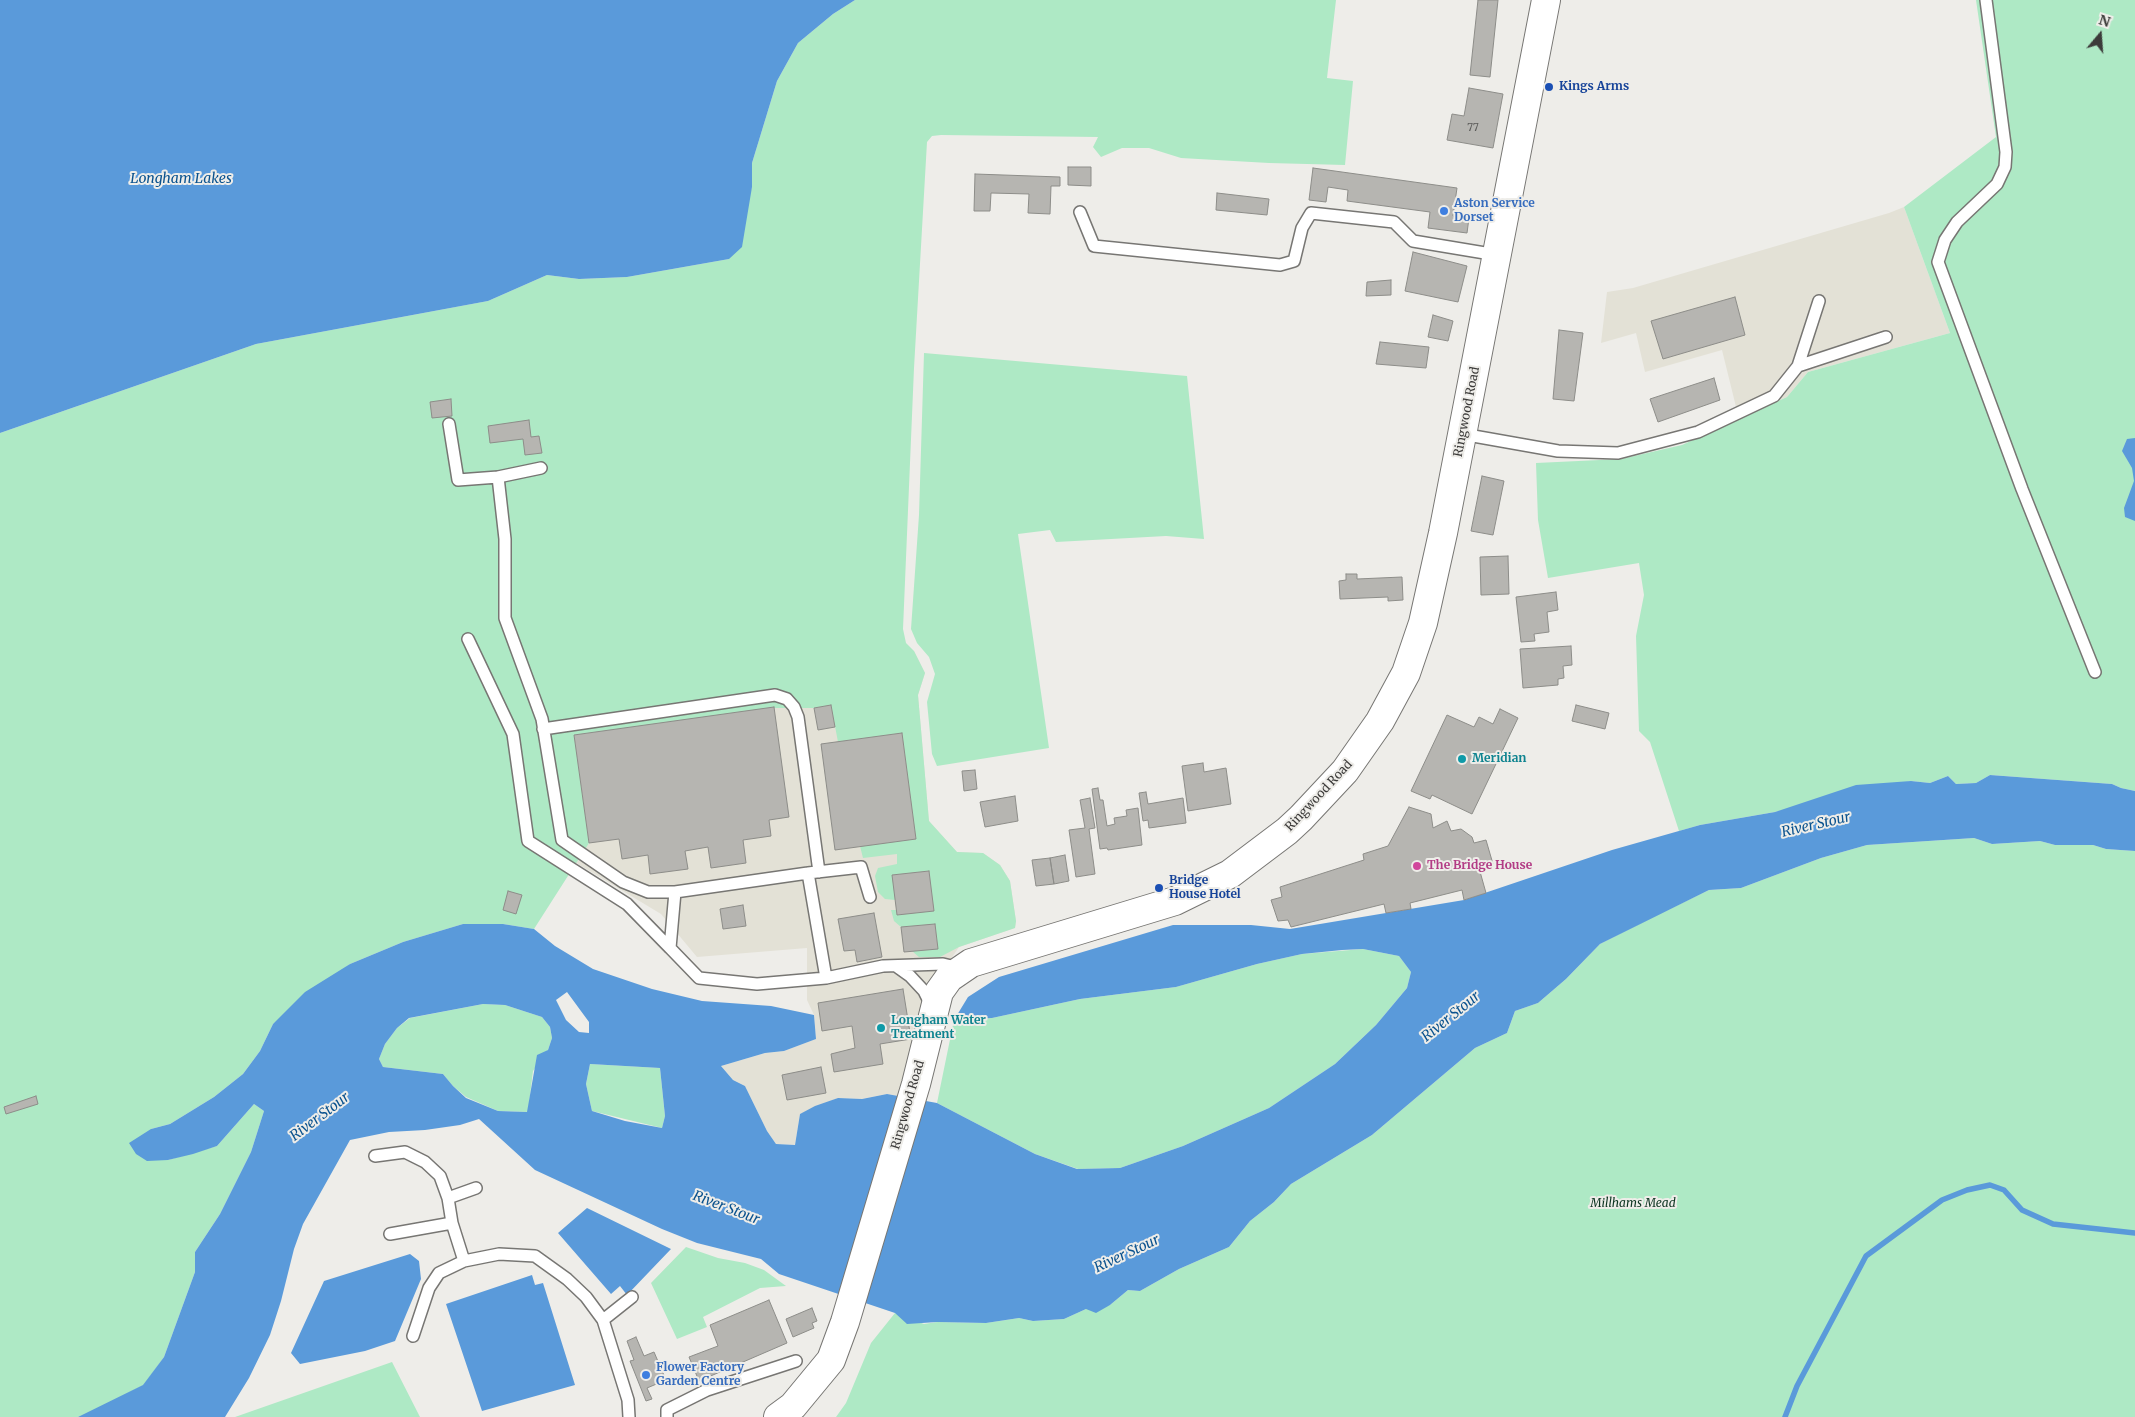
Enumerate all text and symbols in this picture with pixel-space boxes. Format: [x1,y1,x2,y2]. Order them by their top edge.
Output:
north arrow [2075,10,2125,60]
text: N [2097,10,2113,31]
place label: Kings Arms [1559,80,1629,94]
marker: Kings Arms [1543,81,1555,93]
house number: 77 [1467,122,1479,134]
water label: Longham Lakes [130,171,232,187]
place label: Aston Service Dorset [1454,197,1535,225]
marker: Aston Service Dorset [1438,205,1450,217]
street label: Ringwood Road [1451,366,1483,458]
place label: Meridian [1472,752,1526,766]
marker: Meridian [1456,753,1468,765]
street label: Ringwood Road [1283,758,1355,834]
water label: River Stour [1780,809,1852,841]
place label: The Bridge House [1427,859,1532,873]
marker: The Bridge House [1411,860,1423,872]
place label: Bridge House Hotel [1169,874,1241,902]
marker: Bridge House Hotel [1153,882,1165,894]
water label: River Stour [1419,988,1483,1046]
place label: Longham Water Treatment [891,1014,986,1042]
marker: Longham Water Treatment [875,1022,887,1034]
street label: Ringwood Road [888,1059,928,1151]
water label: River Stour [287,1089,353,1145]
water label: River Stour [690,1188,762,1228]
park label: Millhams Mead [1590,1197,1676,1211]
water label: River Stour [1092,1232,1162,1276]
place label: Flower Factory Garden Centre [656,1361,744,1389]
marker: Flower Factory Garden Centre [640,1369,652,1381]

